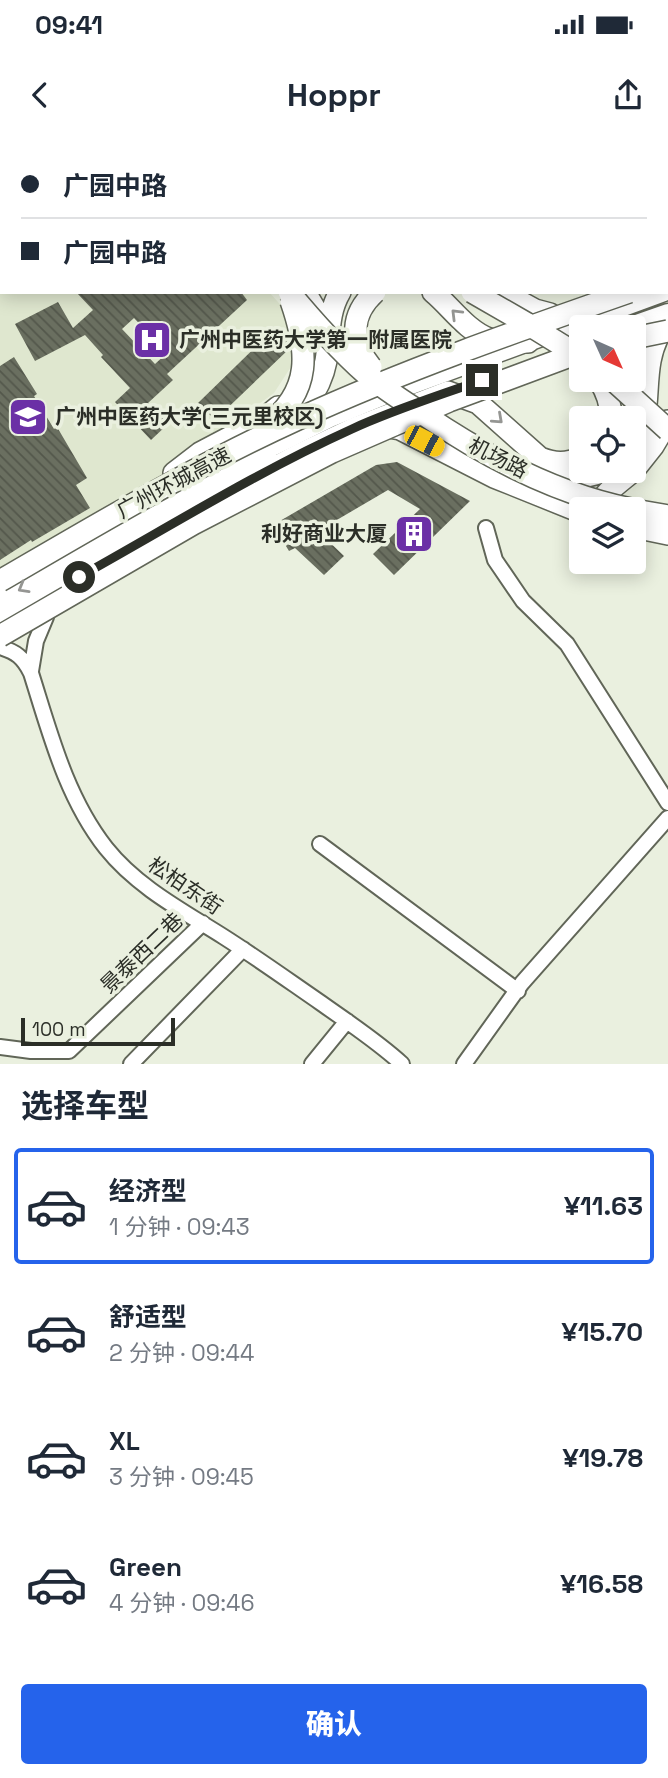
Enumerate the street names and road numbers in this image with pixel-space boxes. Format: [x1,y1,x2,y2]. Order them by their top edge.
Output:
street label: 机场路 [464,431,532,484]
street label: 广州环城高速 [112,441,236,524]
street label: 松柏东街 [143,851,228,920]
street label: 景泰西二巷 [95,906,189,999]

